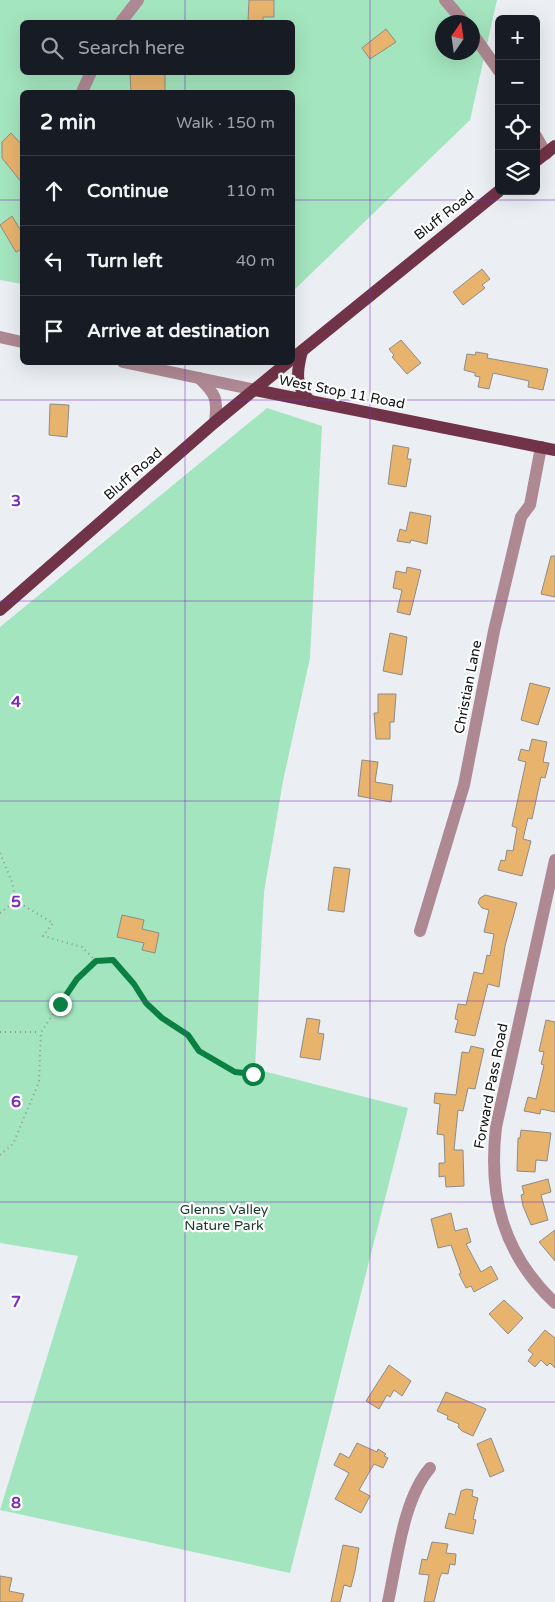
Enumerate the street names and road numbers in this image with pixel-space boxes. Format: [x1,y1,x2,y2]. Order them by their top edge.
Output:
street label: Bluff Road [411,186,477,244]
street label: West Stop 11 Road [278,371,406,413]
street label: Bluff Road [101,444,165,504]
street label: Christian Lane [451,639,485,735]
street label: Forward Pass Road [470,1022,512,1150]

